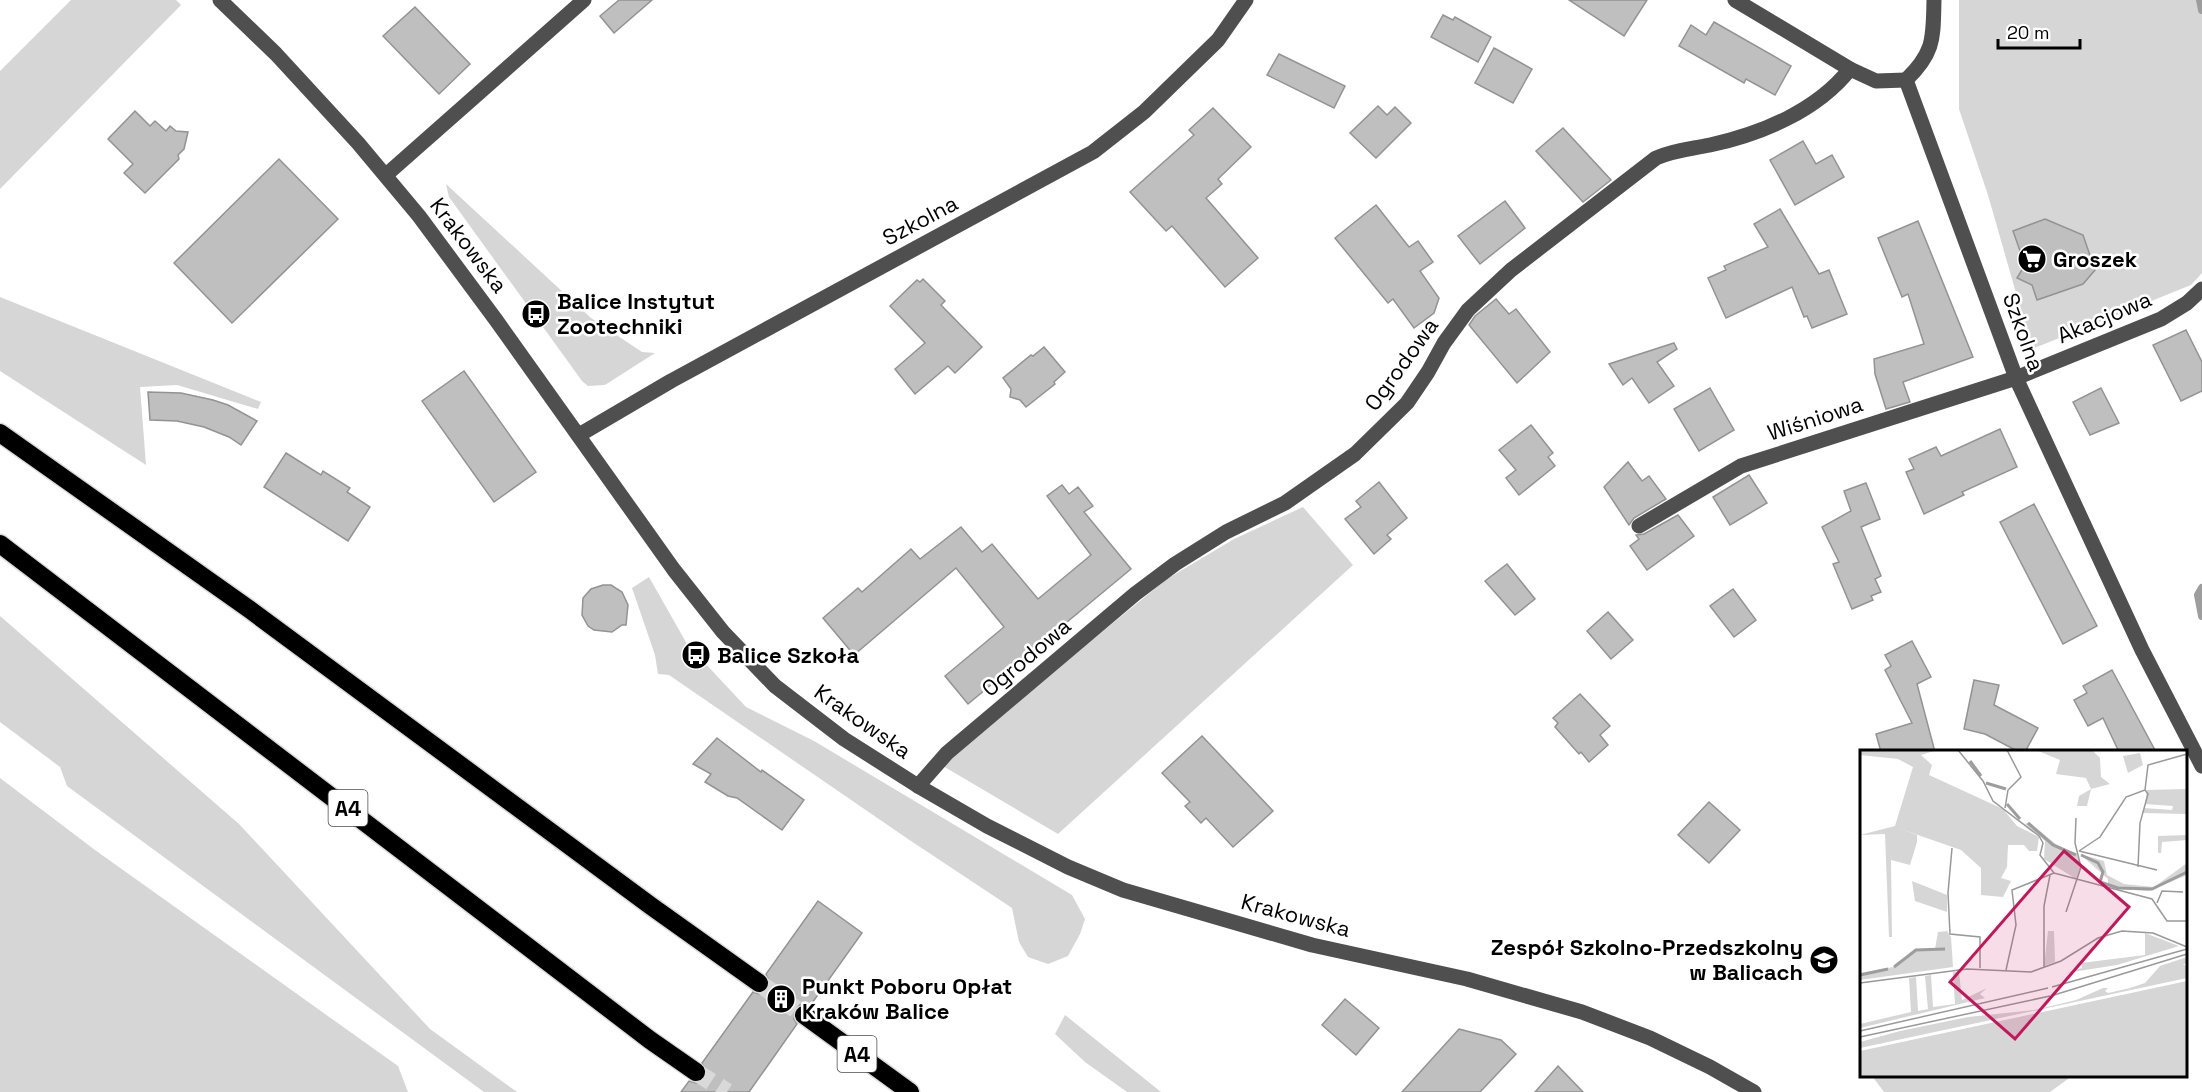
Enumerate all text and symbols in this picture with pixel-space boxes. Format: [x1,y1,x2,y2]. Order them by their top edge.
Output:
scale bar [1998,12,2080,50]
text: 20 m [2007,21,2050,44]
street label: Szkolna [878,188,963,251]
street label: Krakowska [424,192,514,298]
supermarket icon: Groszek [2016,243,2048,275]
place label: Groszek [2053,245,2138,273]
street label: Akacjowa [2053,284,2156,349]
place label: Balice Instytut Zootechniki [557,287,715,340]
street label: Szkolna [1997,289,2051,375]
bus stop icon: Balice Instytut Zootechniki [520,298,552,330]
street label: Ogrodowa [1358,312,1444,416]
street label: Wiśniowa [1764,389,1867,447]
street label: Ogrodowa [976,611,1077,702]
bus stop icon: Balice Szkoła [680,639,712,671]
place label: Balice Szkoła [717,641,859,669]
street label: Krakowska [809,677,917,765]
inset map [1860,750,2187,1077]
road number: A4 [328,790,368,826]
street label: Krakowska [1238,887,1354,943]
place label: Zespół Szkolno-Przedszkolny w Balicach [1491,933,1803,986]
school or university icon: Zespół Szkolno-Przedszkolny w Balicach [1808,944,1840,976]
place label: Punkt Poboru Opłat Kraków Balice [802,972,1012,1025]
building icon: Punkt Poboru Opłat Kraków Balice [765,983,797,1015]
road number: A4 [838,1036,876,1072]

